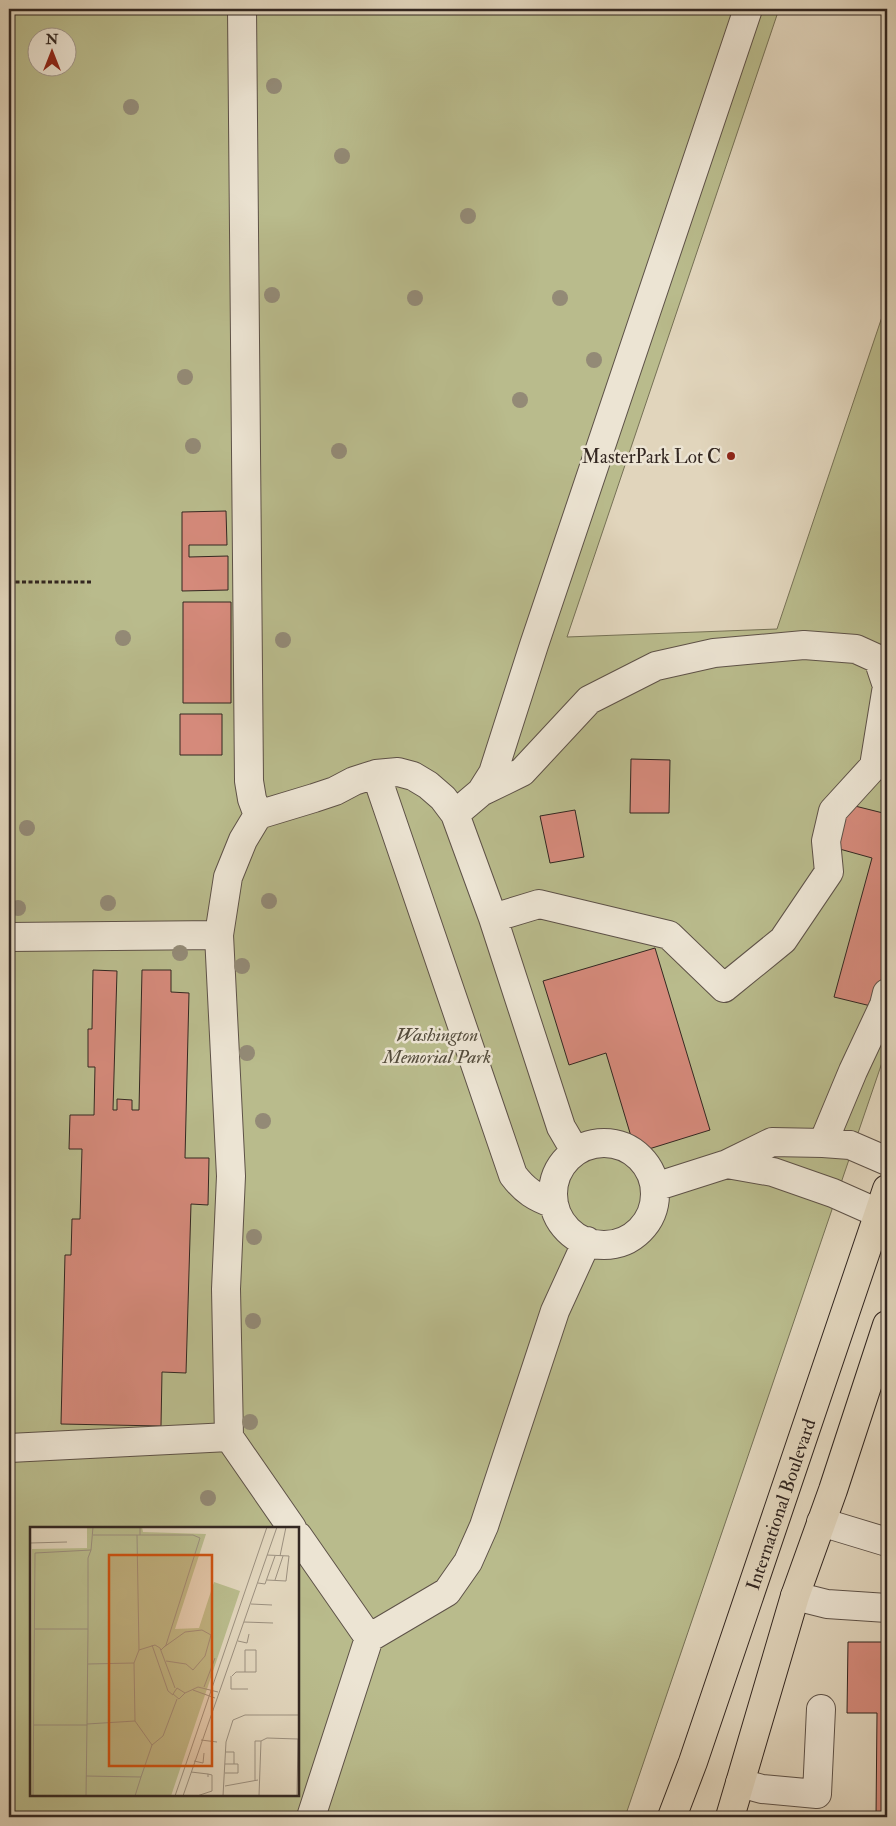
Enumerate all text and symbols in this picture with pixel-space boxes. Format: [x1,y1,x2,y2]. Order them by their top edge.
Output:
north arrow [28,28,78,78]
text: N [45,31,59,48]
place label: MasterPark Lot C [582,445,721,469]
marker: MasterPark Lot C [725,450,737,462]
park label: Washington Memorial Park [382,1023,491,1069]
street label: International Boulevard [741,1415,822,1593]
inset map [30,1527,299,1796]

